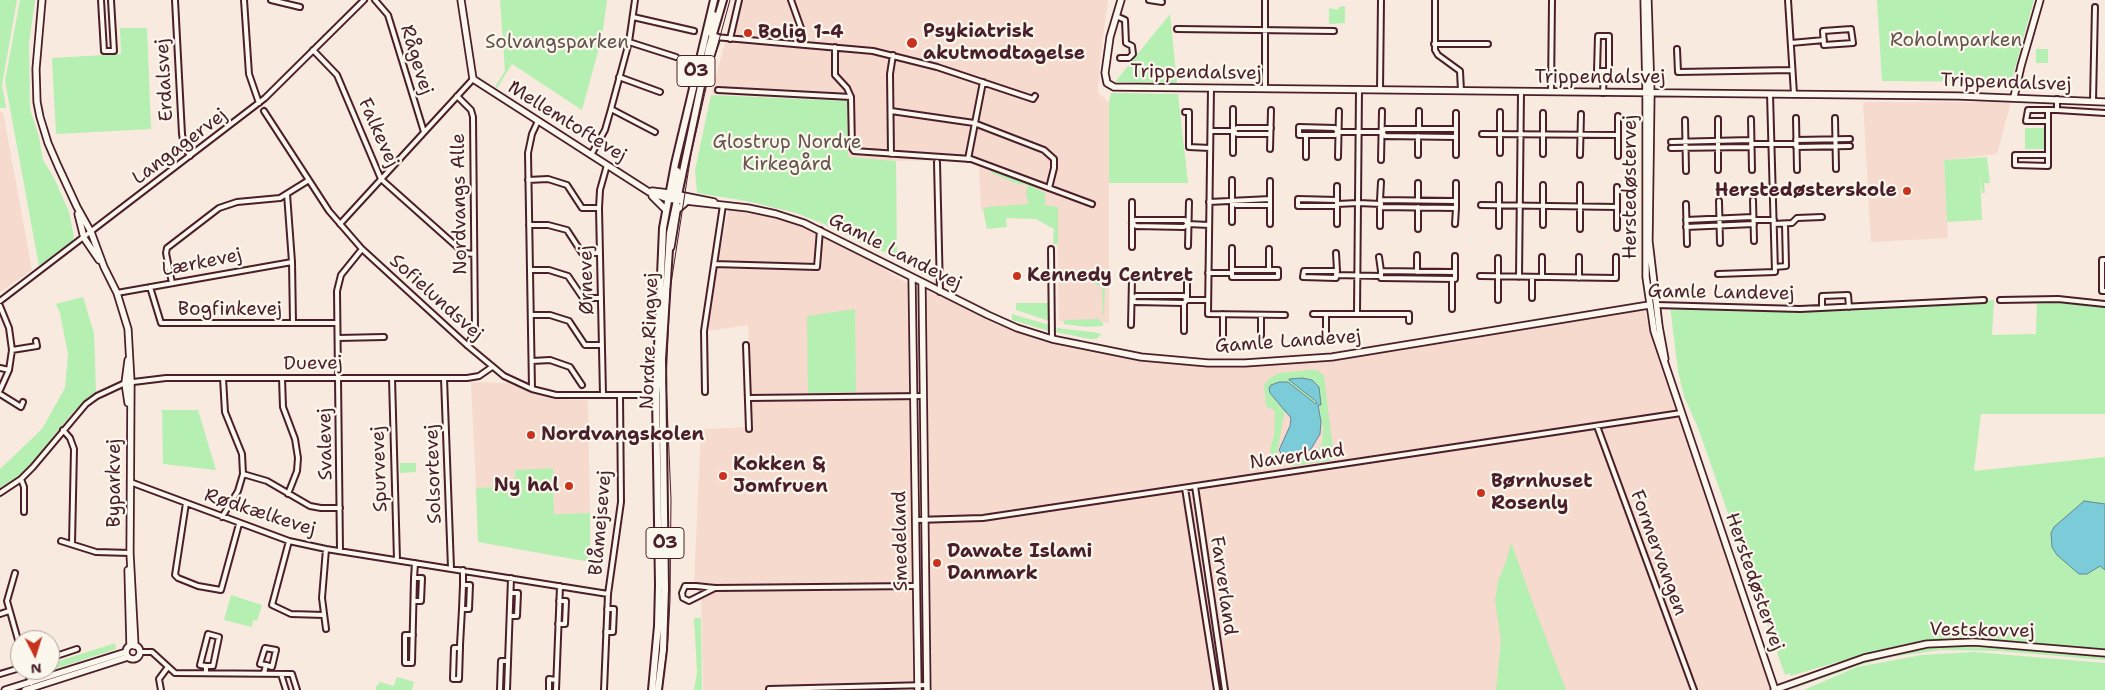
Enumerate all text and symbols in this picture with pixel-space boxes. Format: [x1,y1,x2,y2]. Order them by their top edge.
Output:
place label: Psykiatrisk akutmodtagelse [923,21,1085,65]
street label: Rågevej [395,22,437,98]
place label: Bolig 1-4 [758,22,844,44]
marker: Bolig 1-4 [742,27,754,39]
park label: Roholmparken [1890,30,2022,52]
park label: Solvangsparken [485,32,629,54]
marker: Psykiatrisk akutmodtagelse [905,36,919,50]
street label: Erdalsvej [151,38,179,122]
road number: O3 [677,56,715,86]
street label: Trippendalsvej [1130,60,1262,86]
street label: Trippendalsvej [1534,67,1666,89]
street label: Trippendalsvej [1940,69,2072,97]
street label: Mellemtoftevej [503,76,631,168]
street label: Falkevej [353,95,403,171]
street label: Langagervej [128,104,232,190]
street label: Herstedøstervej [1620,115,1642,259]
park label: Glostrup Nordre Kirkegård [713,132,861,176]
street label: Nordvangs Alle [447,133,473,275]
place label: Herstedøsterskole [1715,180,1897,202]
marker: Herstedøsterskole [1901,185,1913,197]
street label: Gamle Landevej [825,209,965,295]
street label: Lærkevej [160,244,244,282]
street label: Ørnevej [575,245,599,315]
street label: Sofielundsvej [384,250,488,346]
place label: Kennedy Centret [1027,265,1193,287]
marker: Kennedy Centret [1011,270,1023,282]
street label: Nordre Ringvej [636,272,664,410]
street label: Gamle Landevej [1647,280,1795,306]
street label: Bogfinkevej [178,299,282,321]
street label: Gamle Landevej [1214,326,1362,358]
street label: Duevej [283,352,343,376]
street label: Svalevej [314,408,338,480]
street label: Solsortevej [421,424,447,524]
place label: Nordvangskolen [541,424,704,446]
street label: Spurvevej [367,425,393,513]
marker: Nordvangskolen [525,429,537,441]
street label: Byparkvej [104,439,126,527]
street label: Naverland [1248,439,1346,475]
place label: Kokken & Jomfruen [733,454,828,498]
street label: Blåmejsevej [585,469,617,577]
marker: Kokken & Jomfruen [717,470,729,482]
place label: Børnhuset Rosenly [1491,471,1592,515]
place label: Ny hal [494,475,559,497]
marker: Ny hal [563,480,575,492]
street label: Rødkælkevej [201,484,319,542]
marker: Børnhuset Rosenly [1475,487,1487,499]
street label: Formervangen [1625,487,1691,619]
street label: Smedeland [889,490,913,592]
street label: Herstedøstervej [1720,510,1788,654]
road number: O3 [646,528,684,558]
street label: Farverland [1205,535,1241,637]
place label: Dawate Islami Danmark [947,541,1092,585]
marker: Dawate Islami Danmark [931,557,943,569]
street label: Vestskovvej [1929,619,2035,643]
north arrow [10,630,60,680]
text: N [30,659,43,678]

